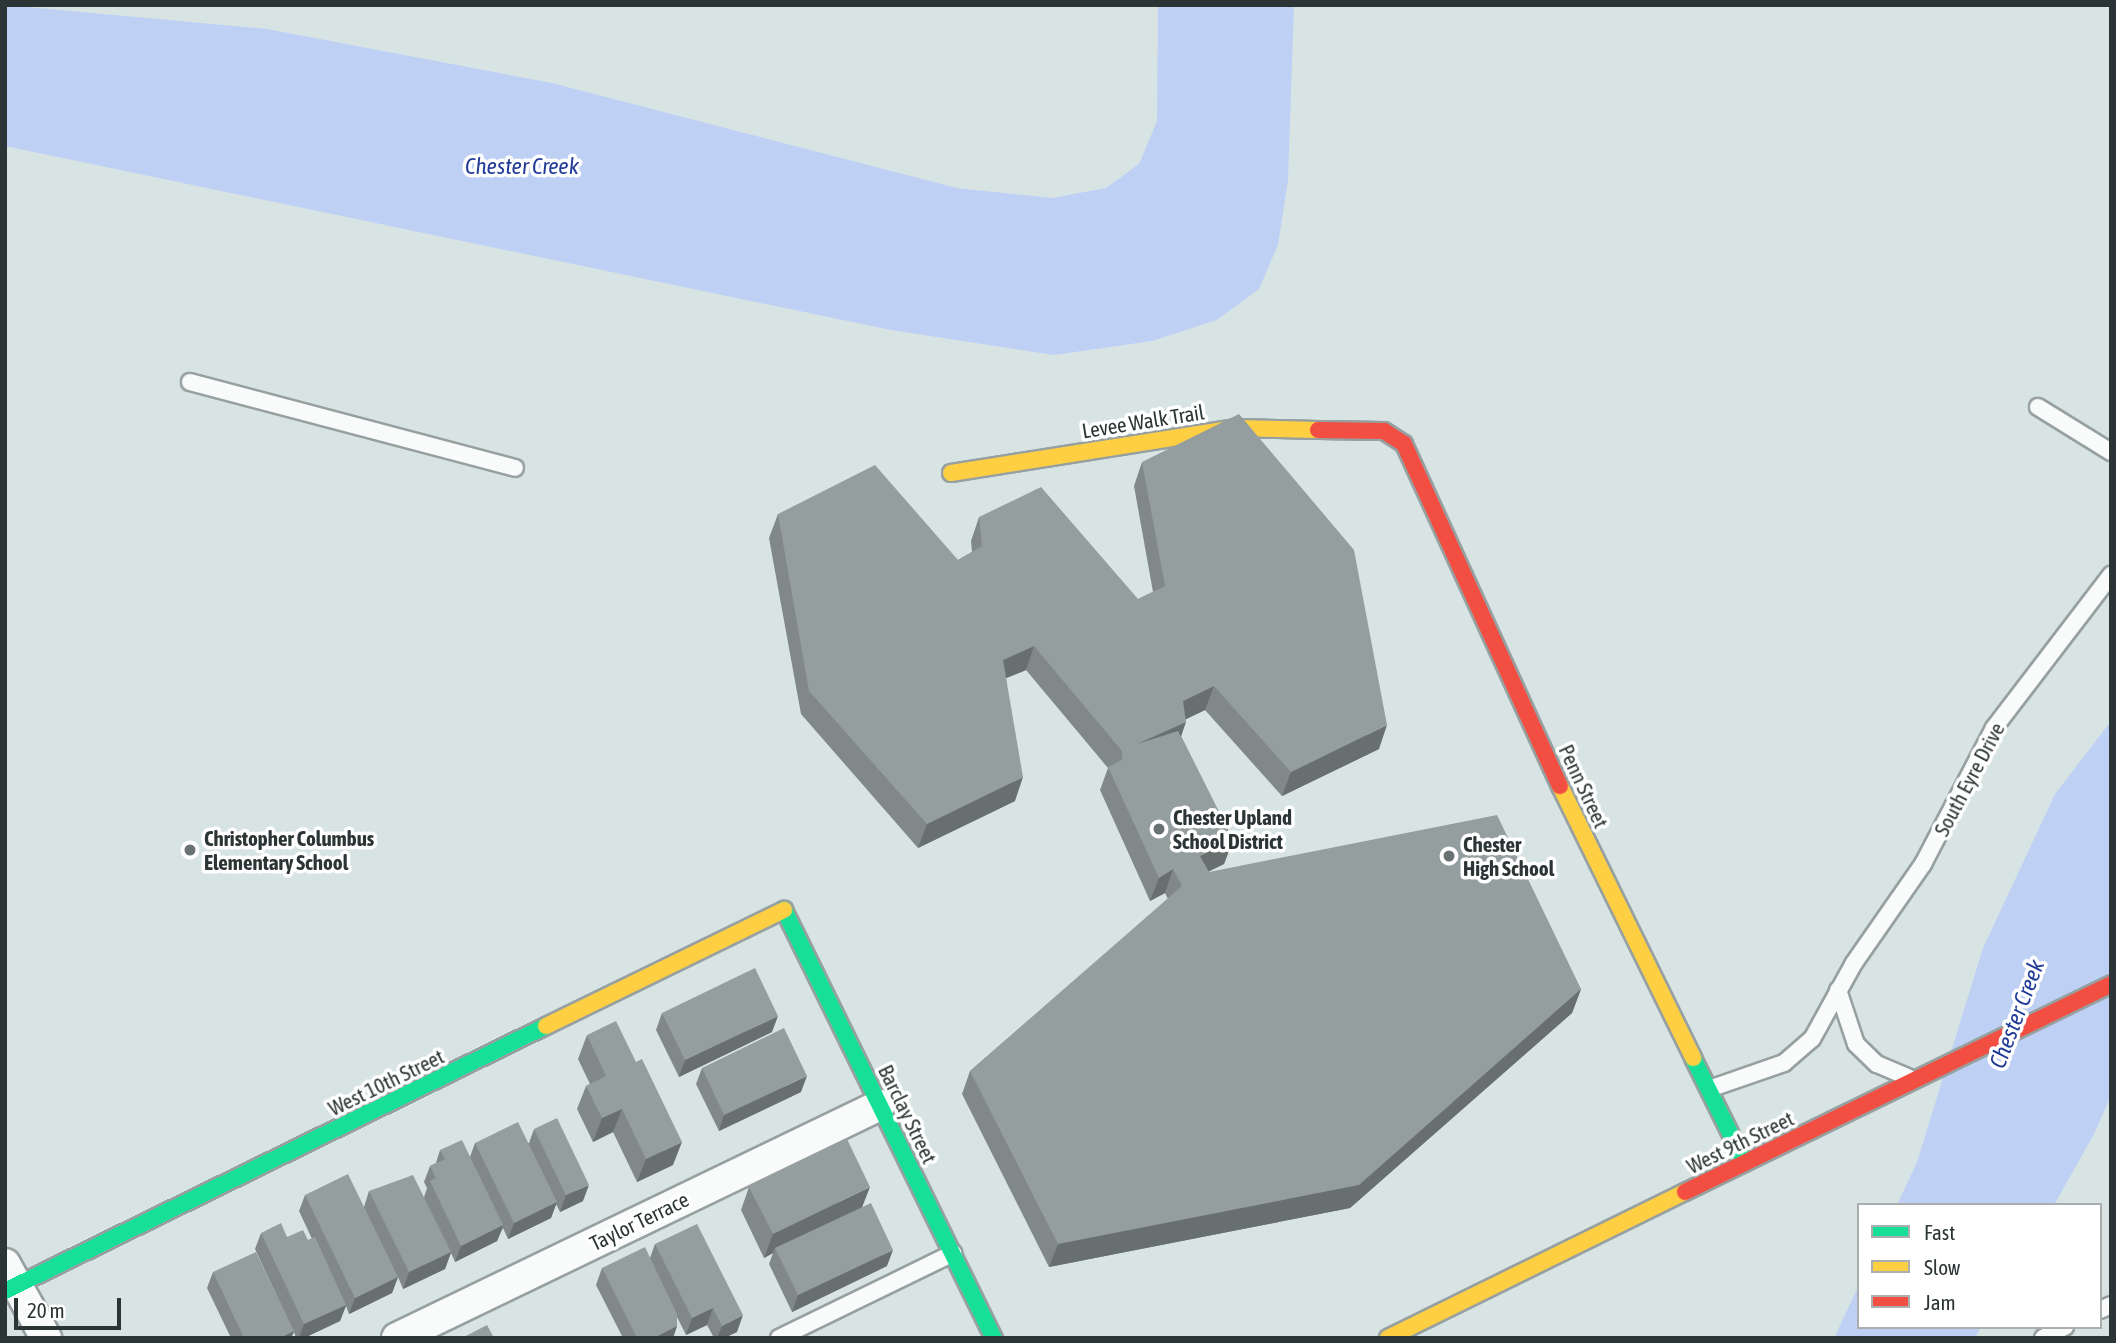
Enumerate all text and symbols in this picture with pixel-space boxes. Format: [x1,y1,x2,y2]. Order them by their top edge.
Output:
water label: Chester Creek [465,152,579,180]
street label: Levee Walk Trail [1080,399,1206,443]
street label: South Eyre Drive [1929,718,2009,840]
street label: Penn Street [1554,740,1614,832]
place label: Chester Upland School District [1173,804,1292,854]
marker: Chester Upland School District [1151,821,1167,837]
place label: Christopher Columbus Elementary School [204,825,374,875]
place label: Chester High School [1463,831,1554,881]
marker: Christopher Columbus Elementary School [182,842,198,858]
marker: Chester High School [1441,848,1457,864]
water label: Chester Creek [1984,956,2050,1072]
street label: West 10th Street [324,1043,448,1121]
street label: Barclay Street [873,1061,943,1167]
street label: West 9th Street [1683,1105,1797,1179]
street label: Taylor Terrace [585,1186,693,1256]
legend [1857,1203,2102,1329]
text: Fast [1924,1220,1955,1244]
text: Slow [1924,1255,1960,1279]
scale bar [18,1284,124,1328]
text: Jam [1924,1290,1956,1314]
text: 20 m [27,1298,65,1322]

